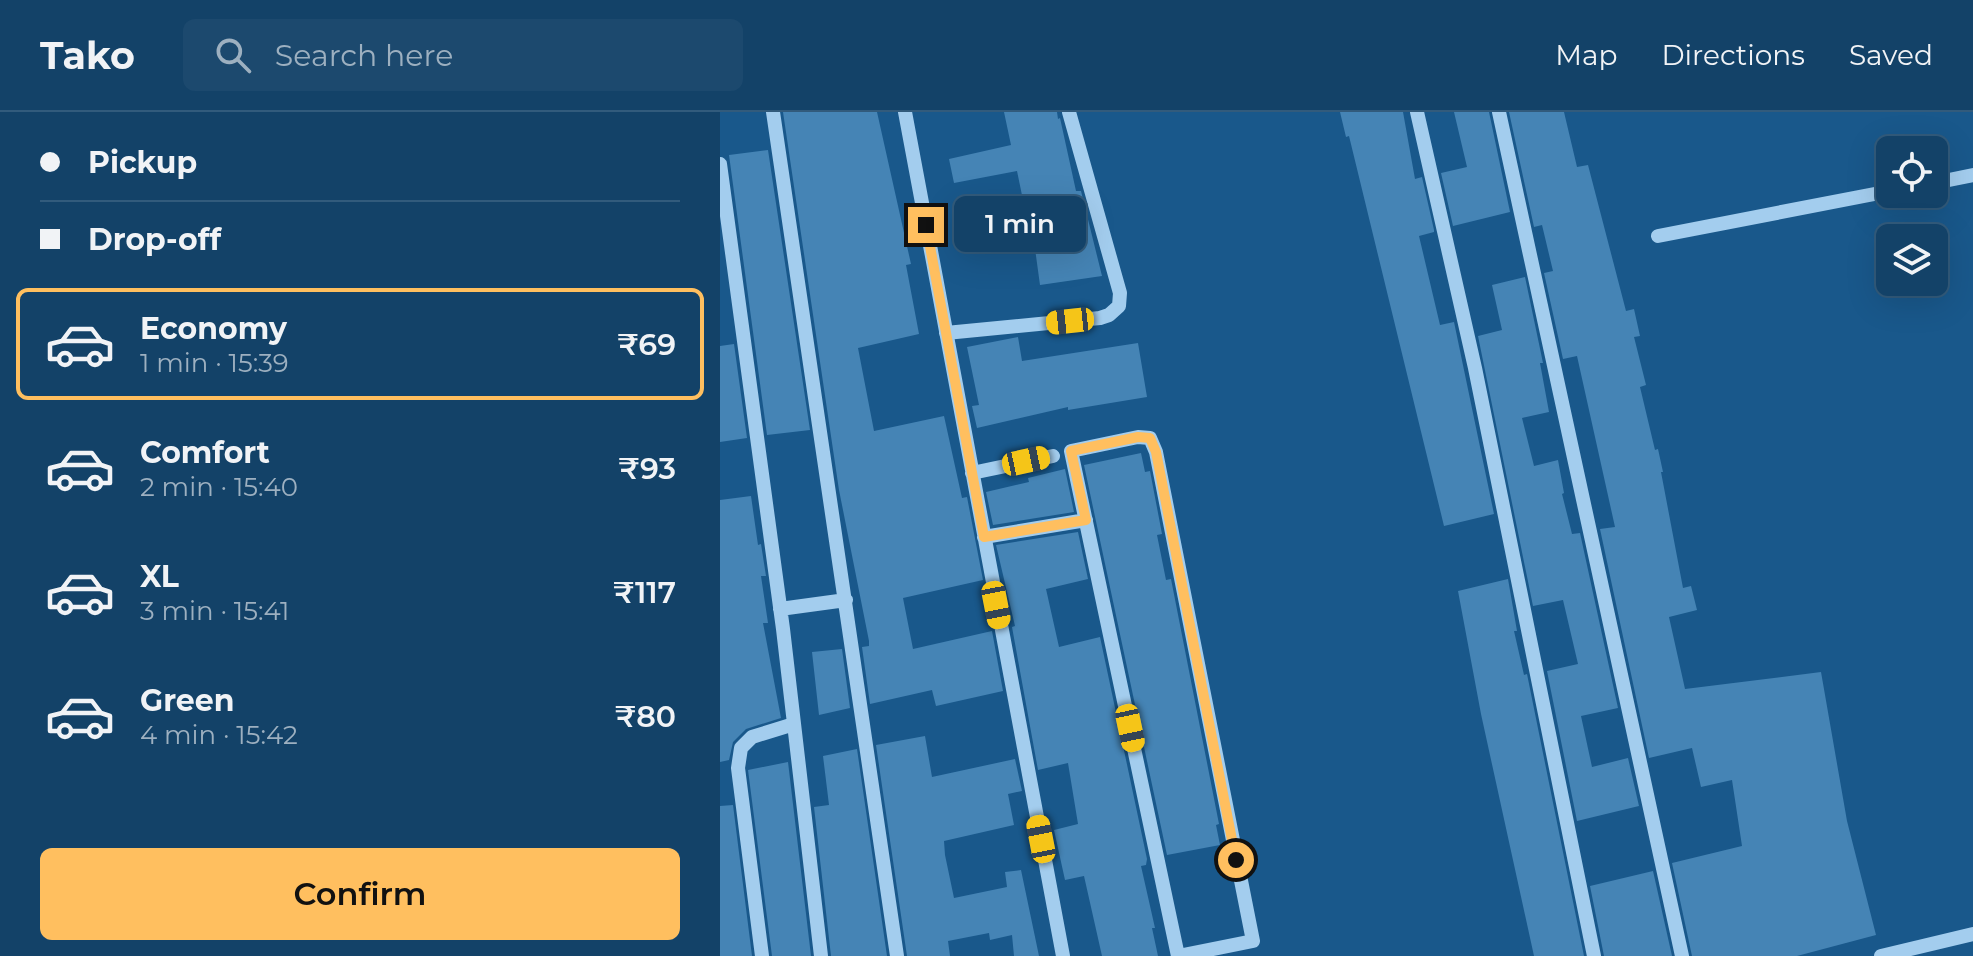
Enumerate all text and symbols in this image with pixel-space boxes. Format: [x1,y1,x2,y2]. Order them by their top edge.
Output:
search box [183,19,743,91]
text: Tako [40,32,135,79]
icon: search [211,33,255,77]
text: Search here [275,37,453,74]
text: Map [1555,38,1617,72]
text: Directions [1661,38,1805,72]
text: Saved [1849,38,1933,72]
map controls [1876,136,1948,296]
button: locate [1876,136,1948,208]
text: Pickup [88,144,197,181]
callout: 1 min [954,197,1086,253]
route end [908,207,944,243]
text: 1 min [985,208,1055,240]
text: Drop-off [88,221,221,258]
button: layers [1876,224,1948,296]
car [1045,307,1095,335]
icon: car [44,308,116,380]
text: Economy [140,310,287,347]
text: ₹69 [617,326,676,363]
text: 1 min · 15:39 [140,347,289,379]
icon: car [44,432,116,504]
text: Comfort [140,434,270,471]
car [1000,444,1052,478]
text: ₹93 [618,450,676,487]
text: 2 min · 15:40 [140,471,298,503]
icon: car [44,556,116,628]
text: XL [140,558,179,595]
text: ₹117 [613,574,676,611]
car [980,579,1012,631]
text: 3 min · 15:41 [140,595,289,627]
icon: car [44,680,116,752]
text: Green [140,682,234,719]
text: ₹80 [615,698,676,735]
car [1113,702,1147,754]
text: 4 min · 15:42 [140,719,298,751]
car [1025,813,1057,865]
route start [1218,842,1254,878]
button: Confirm [40,848,680,940]

